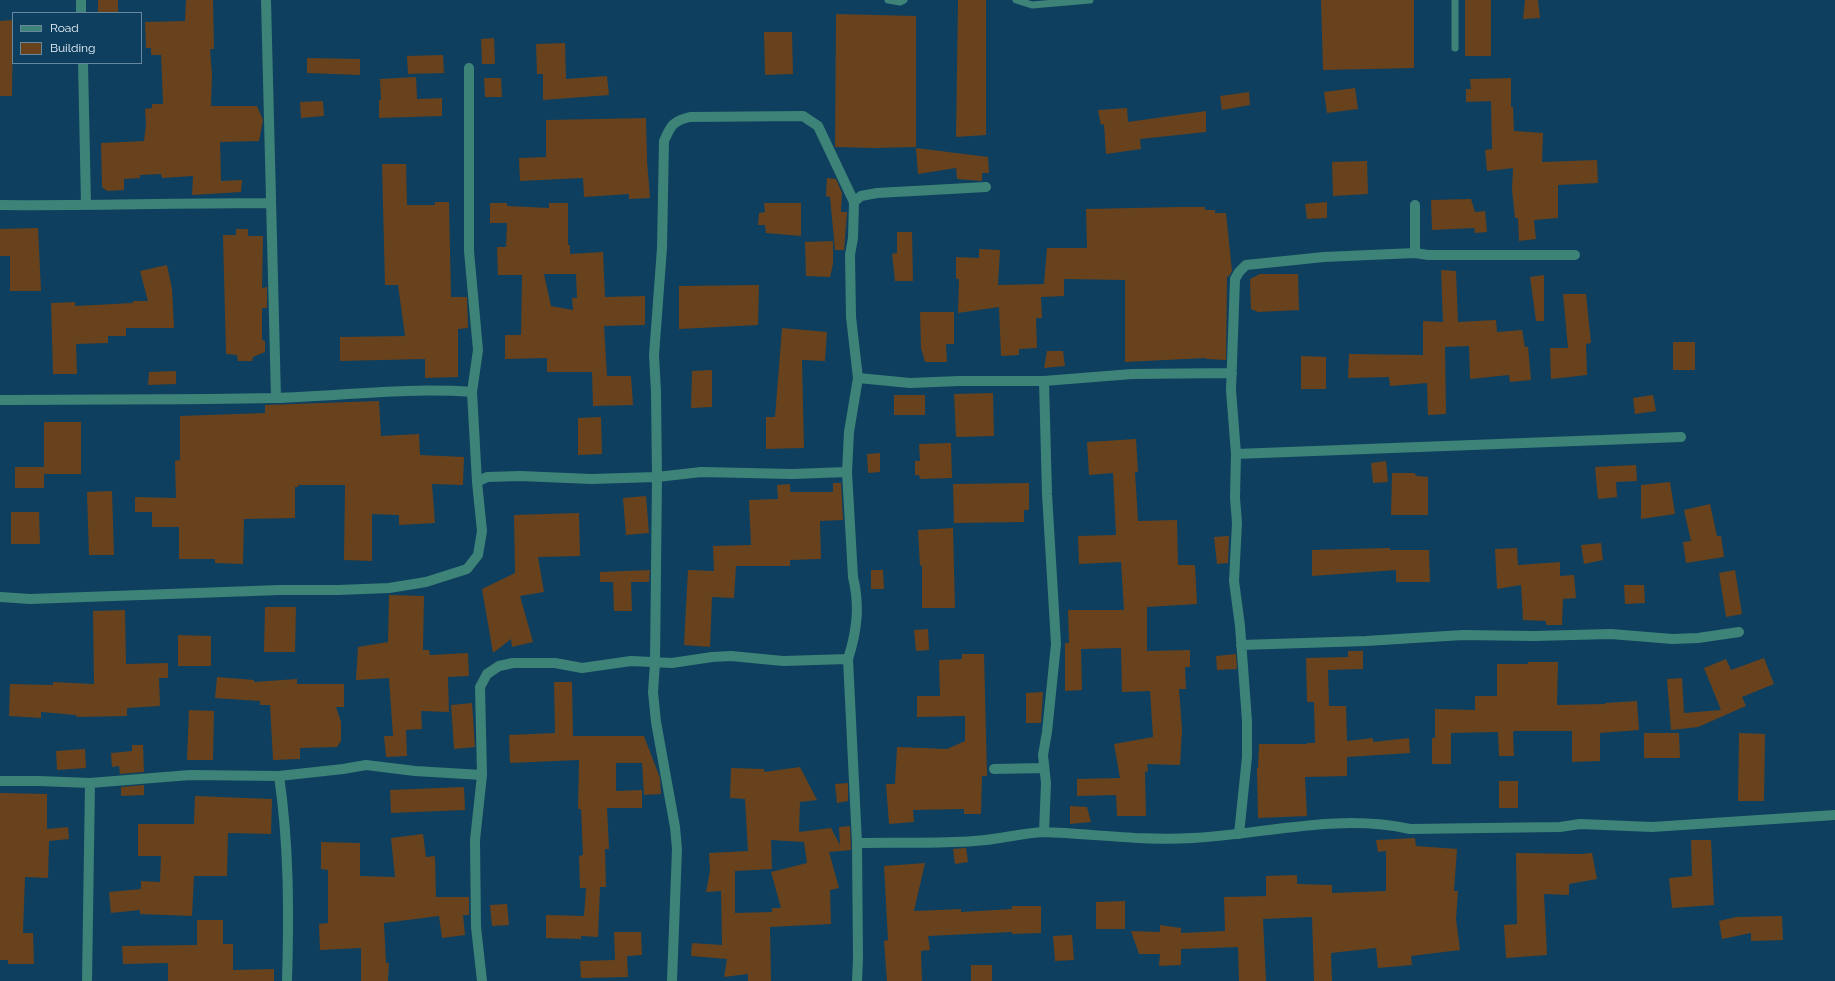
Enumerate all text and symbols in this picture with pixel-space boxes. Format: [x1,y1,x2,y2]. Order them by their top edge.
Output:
legend [12,12,142,64]
text: Road [50,21,79,35]
text: Building [50,41,96,55]

